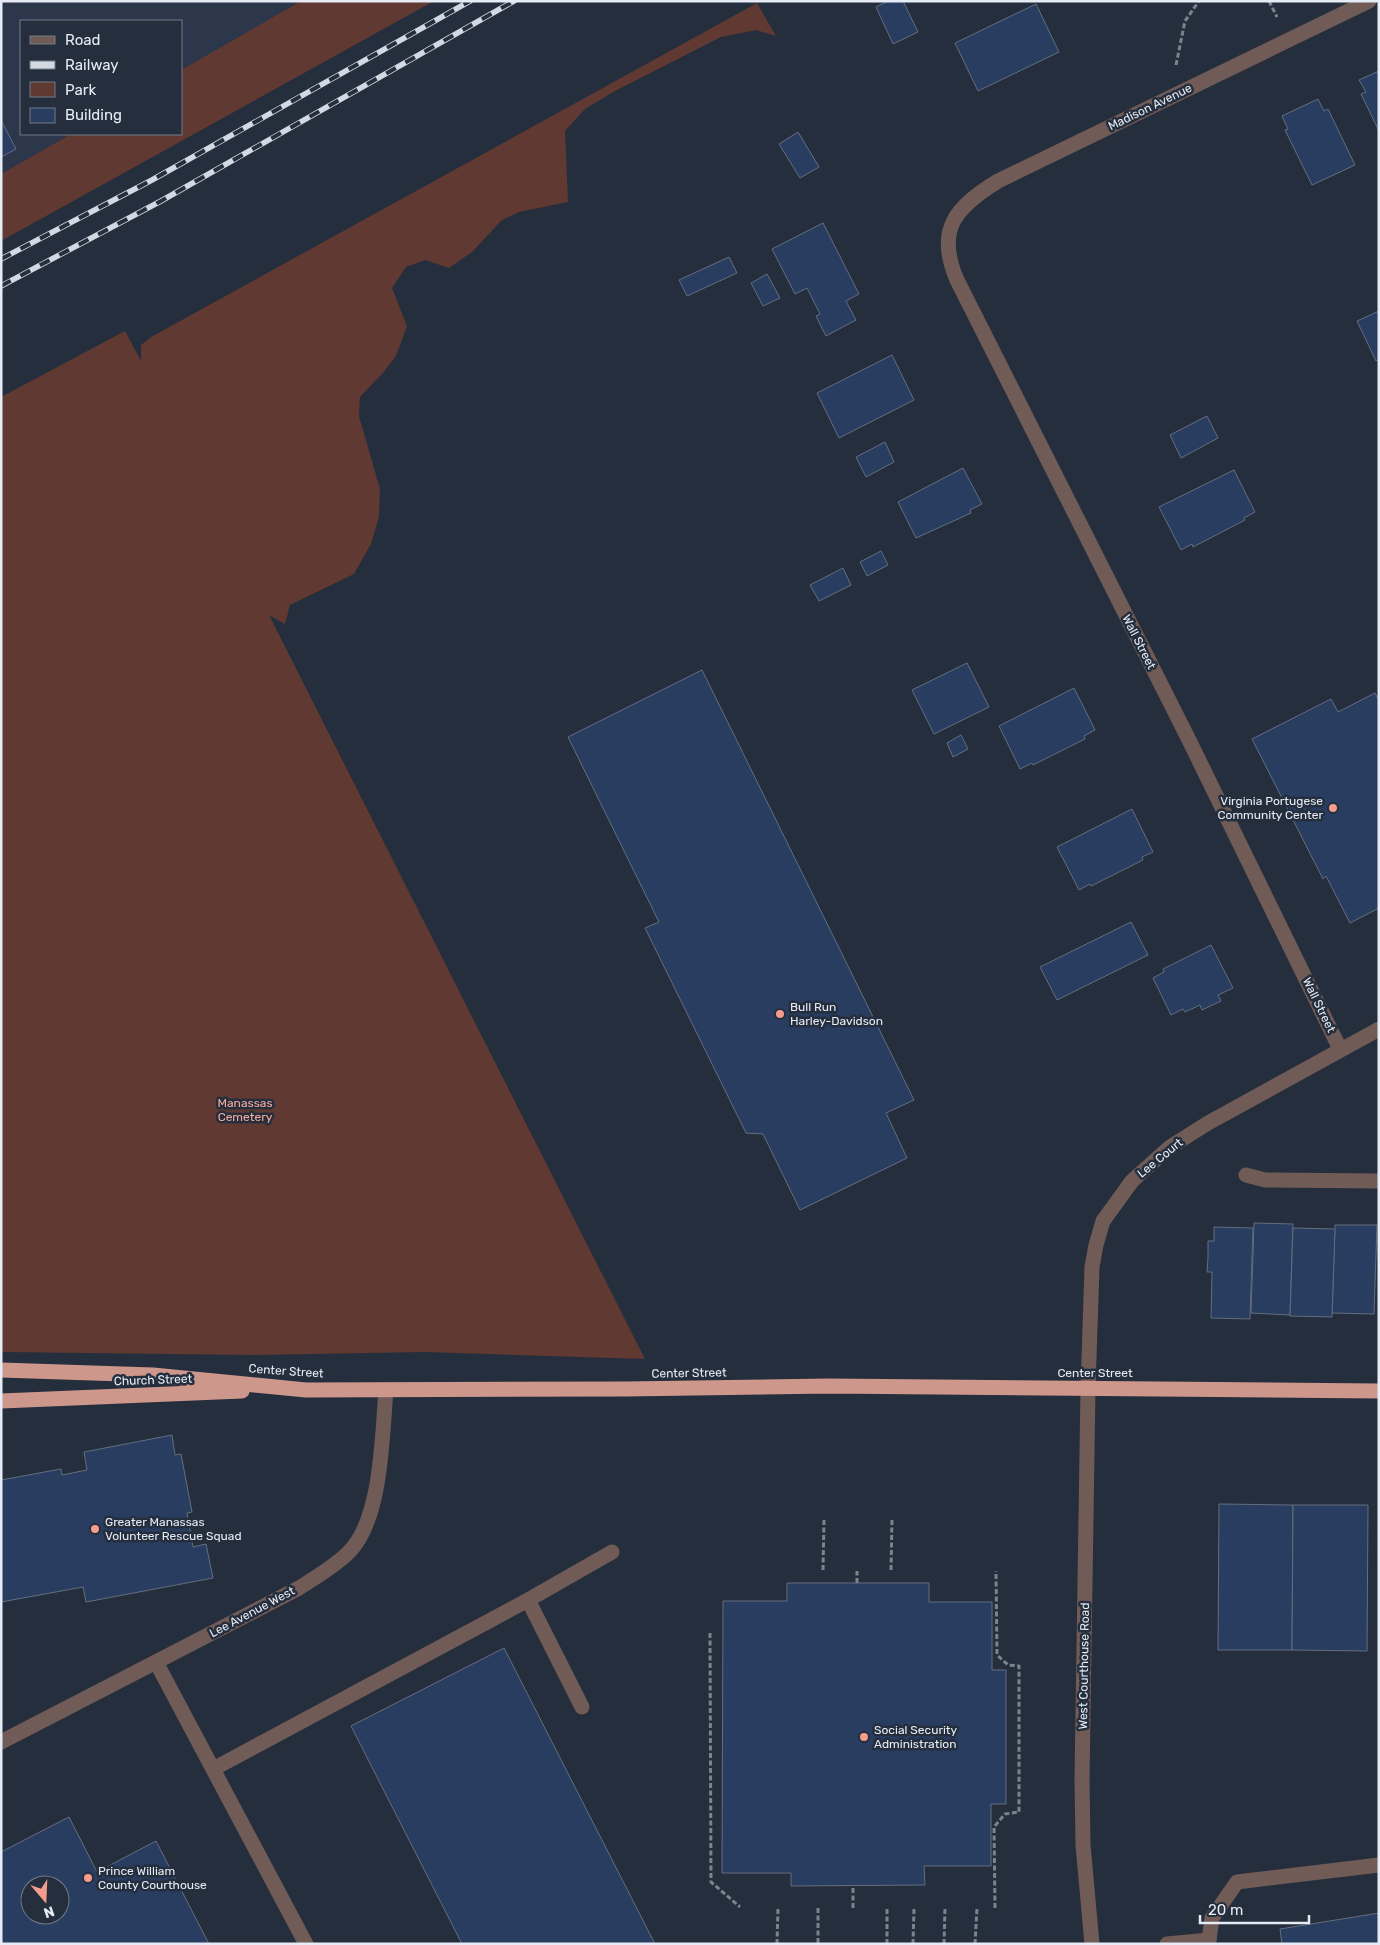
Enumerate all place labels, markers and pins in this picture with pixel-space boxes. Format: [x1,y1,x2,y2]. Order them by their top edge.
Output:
place label: Virginia Portugese Community Center [1218,794,1323,822]
marker: Virginia Portugese Community Center [1327,802,1339,814]
place label: Bull Run Harley-Davidson [790,1000,883,1028]
marker: Bull Run Harley-Davidson [774,1008,786,1020]
place label: Greater Manassas Volunteer Rescue Squad [105,1515,242,1543]
marker: Greater Manassas Volunteer Rescue Squad [89,1523,101,1535]
place label: Social Security Administration [874,1723,958,1751]
marker: Social Security Administration [858,1731,870,1743]
place label: Prince William County Courthouse [98,1864,207,1892]
marker: Prince William County Courthouse [82,1872,94,1884]

